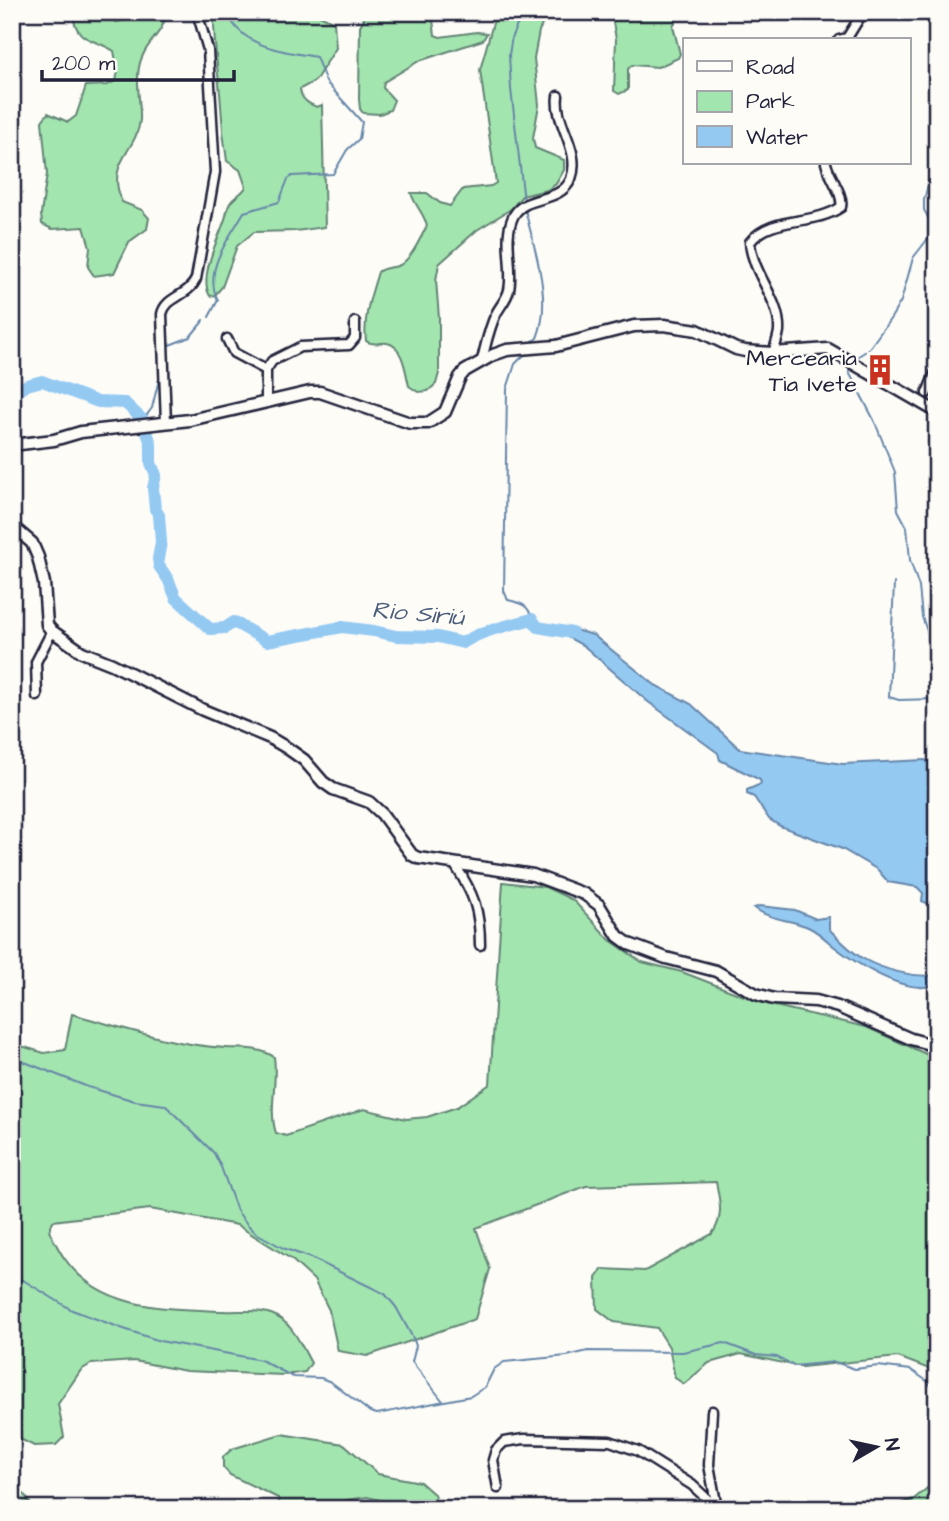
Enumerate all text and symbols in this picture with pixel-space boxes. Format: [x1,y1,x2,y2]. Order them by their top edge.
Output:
scale bar [42,38,234,82]
legend [683,38,911,164]
text: 200 m [52,49,116,78]
text: Road [746,53,794,82]
text: Park [746,87,795,116]
text: Water [746,123,808,152]
place label: Mercearia Tia Ivete [746,342,857,400]
building icon: Mercearia Tia Ivete [863,353,897,387]
water label: Rio Siriú [371,593,467,635]
north arrow [841,1412,911,1482]
text: N [877,1437,906,1453]

